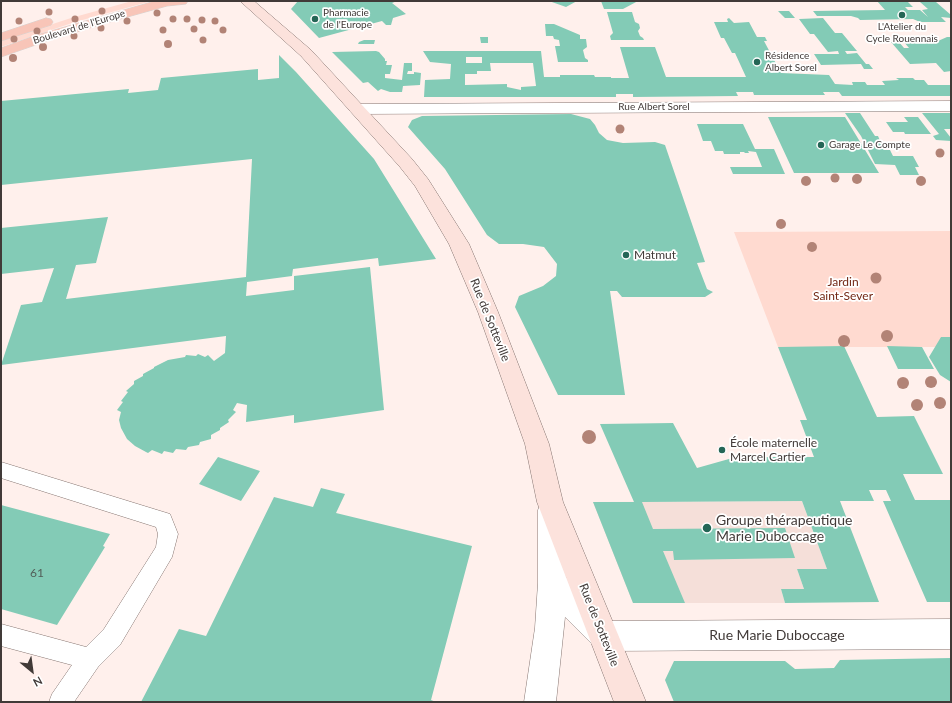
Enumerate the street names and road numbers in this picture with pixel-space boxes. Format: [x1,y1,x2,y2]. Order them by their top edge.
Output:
street label: Boulevard de l'Europe [31,7,127,47]
street label: Rue Albert Sorel [618,101,690,113]
street label: Rue de Sotteville [467,276,513,364]
street label: Rue de Sotteville [576,581,622,669]
street label: Rue Marie Duboccage [709,627,845,643]

